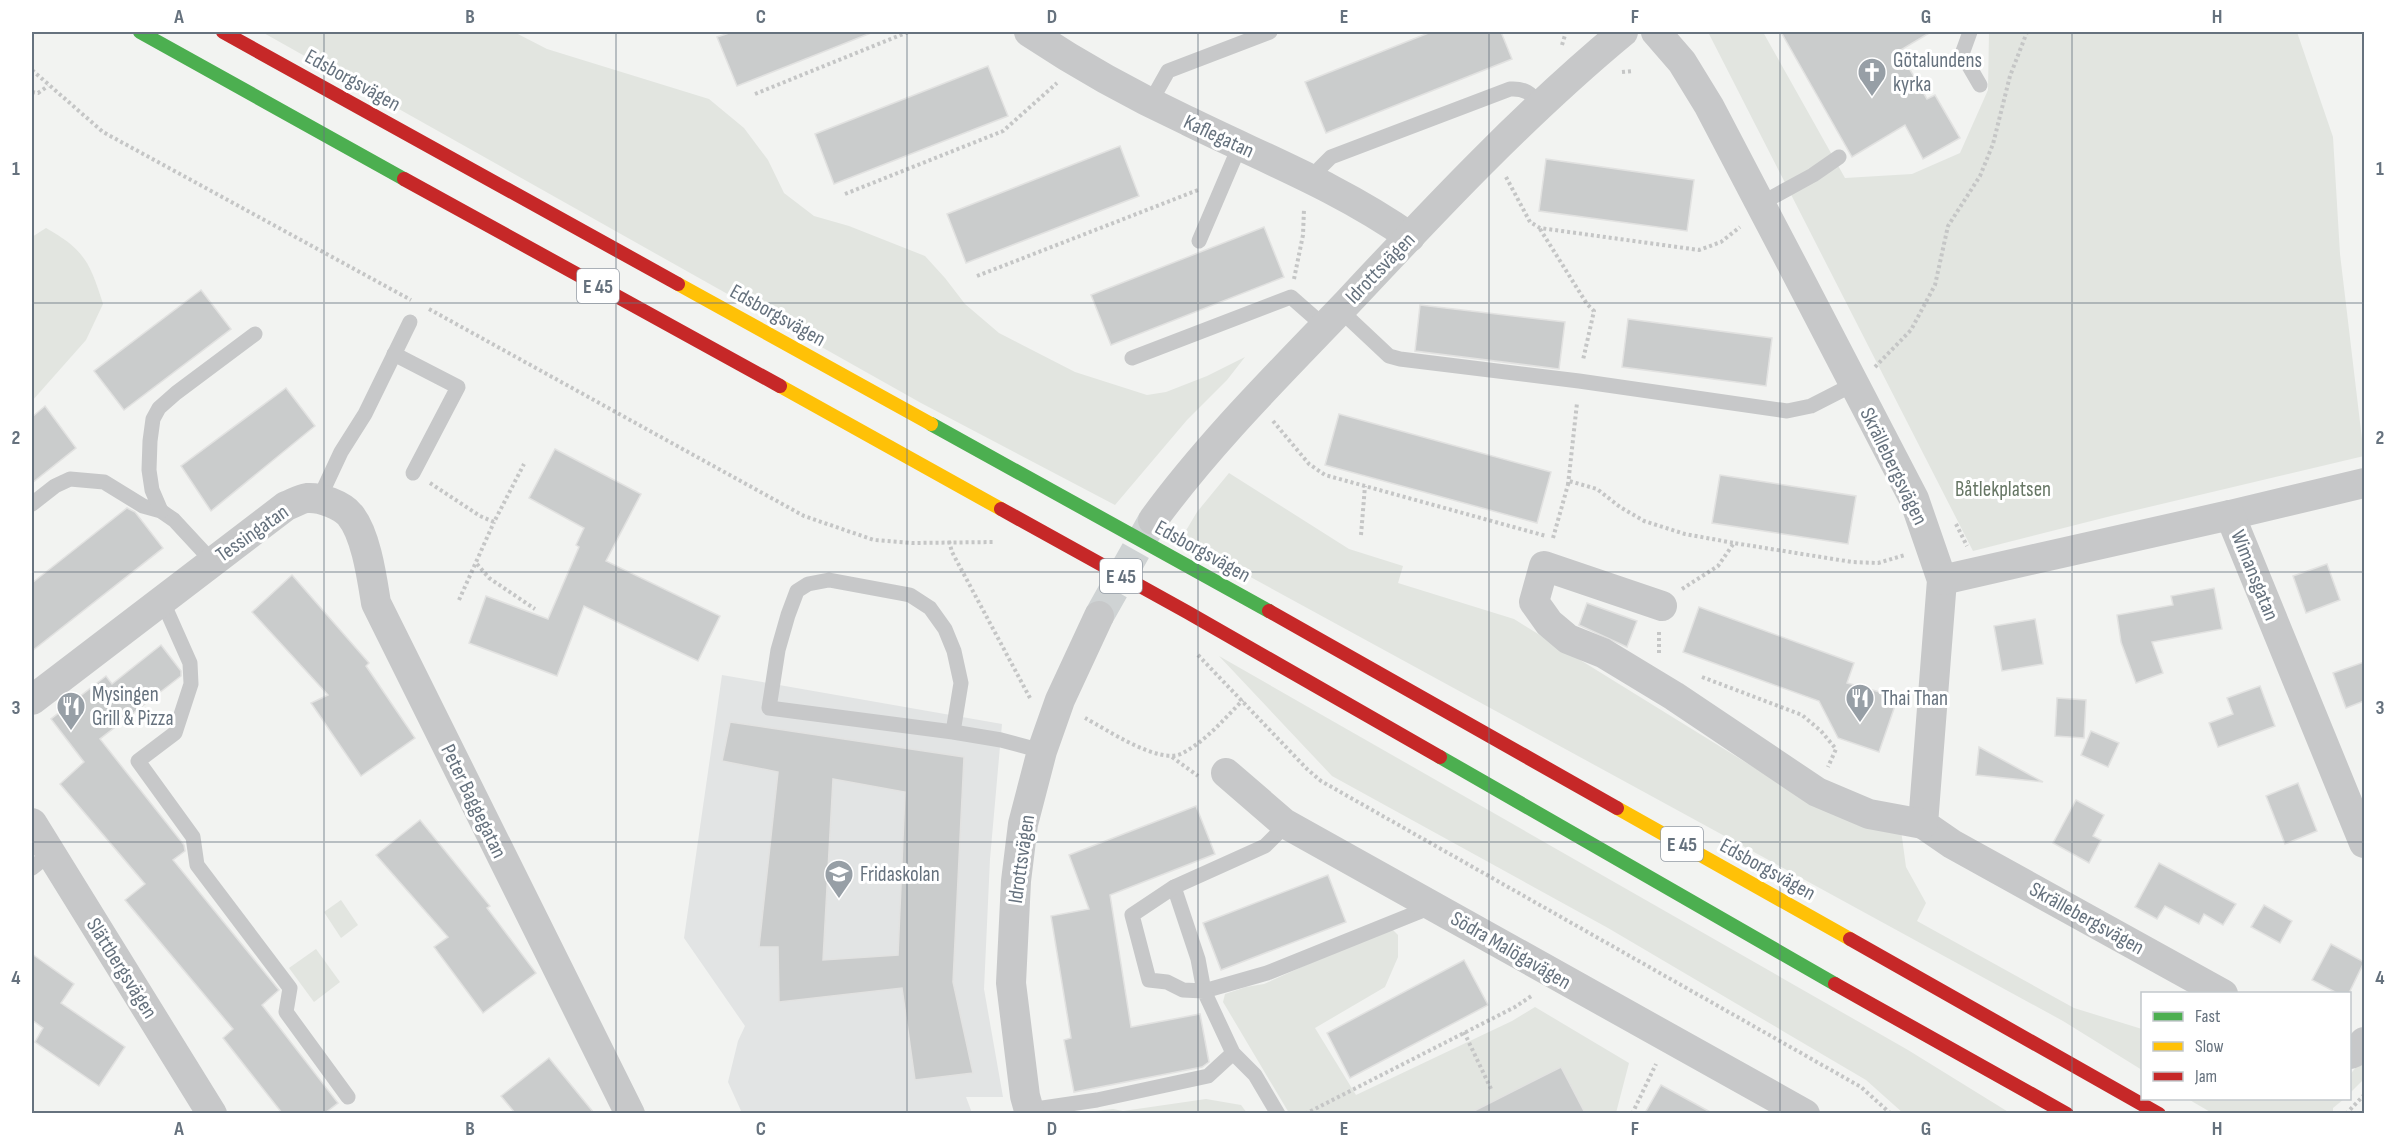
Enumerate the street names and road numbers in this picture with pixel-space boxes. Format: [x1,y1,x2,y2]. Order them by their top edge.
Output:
street label: Edsborgsvägen [301,44,405,117]
street label: Kaflegatan [1180,109,1258,164]
street label: Idrottsvägen [1340,228,1420,309]
road number: E 45 [577,269,619,303]
street label: Edsborgsvägen [726,279,830,352]
street label: Skrällebergsvägen [1854,404,1933,529]
street label: Tessingatan [211,499,293,567]
street label: Edsborgsvägen [1151,515,1255,588]
street label: Wimansgatan [2225,526,2284,624]
road number: E 45 [1100,559,1142,593]
street label: Peter Baggegatan [435,740,512,862]
street label: Idrottsvägen [1003,813,1040,905]
road number: E 45 [1661,827,1703,861]
street label: Edsborgsvägen [1716,833,1820,906]
street label: Skrällebergsvägen [2025,877,2148,960]
street label: Södra Malögavägen [1446,906,1575,995]
street label: Slättbergsvägen [81,913,162,1023]

